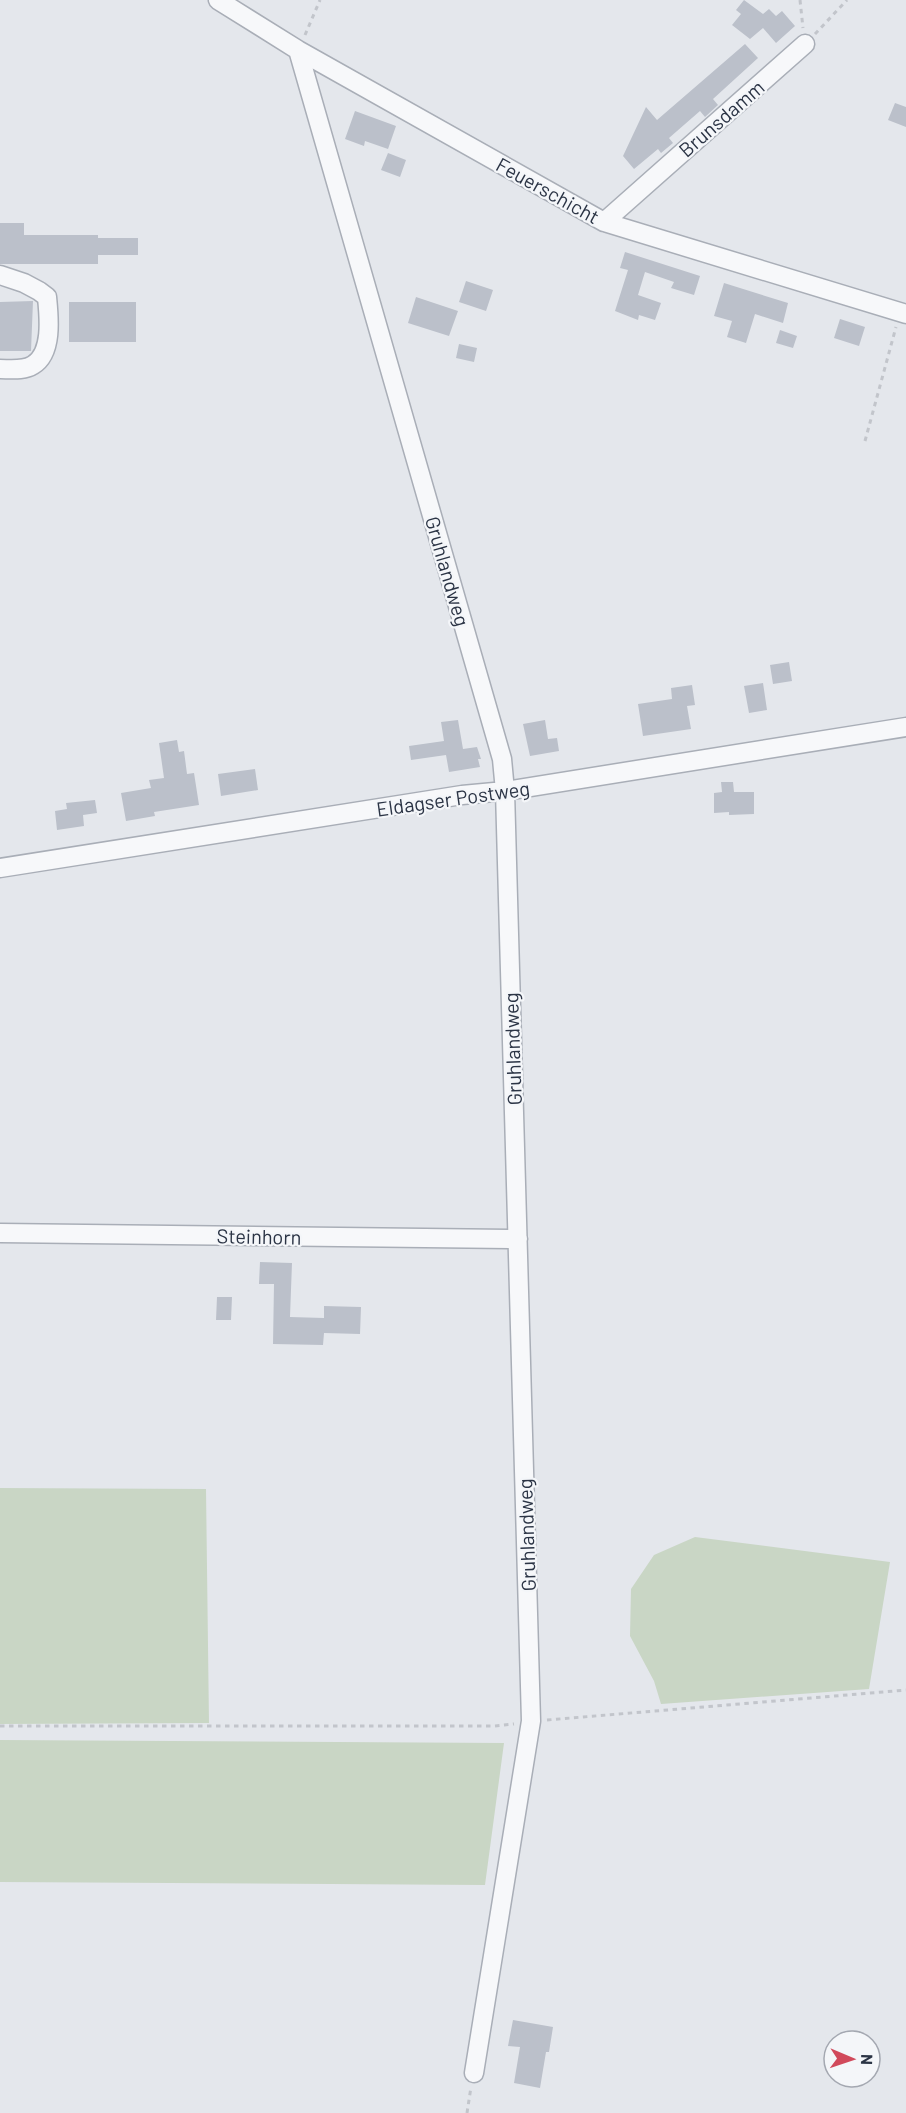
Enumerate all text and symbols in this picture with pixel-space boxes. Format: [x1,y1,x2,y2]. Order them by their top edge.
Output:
street label: Brunsdamm [673,74,769,162]
street label: Feuerschicht [492,152,604,228]
street label: Gruhlandweg [421,513,475,629]
street label: Eldagser Postweg [375,775,531,821]
street label: Gruhlandweg [498,992,526,1106]
street label: Steinhorn [216,1223,302,1249]
street label: Gruhlandweg [512,1478,540,1592]
north arrow [822,2029,882,2089]
text: N [858,2054,877,2065]

